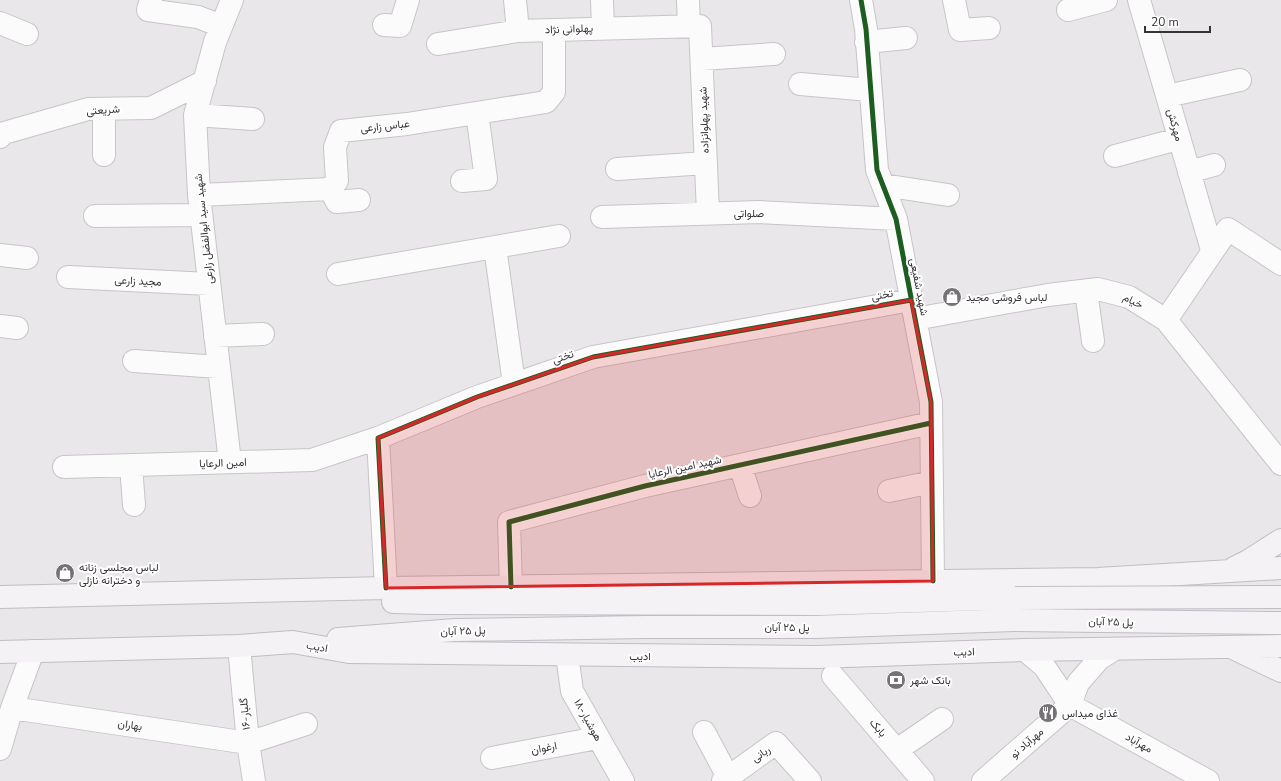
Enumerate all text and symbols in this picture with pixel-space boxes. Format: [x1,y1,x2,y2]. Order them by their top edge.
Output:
scale bar [1145,8,1210,34]
text: 20 m [1151,14,1179,30]
street label: پهلوانی نژاد [545,21,593,37]
street label: شهید پهلوانزاده [695,86,713,154]
street label: شریعتی [86,101,121,119]
street label: مهرکش [1163,107,1187,143]
street label: عباس زارعی [360,116,411,136]
street label: شهید سید ابوالفضل زارعی [191,173,217,285]
street label: صلواتی [734,206,764,221]
street label: شهید شفیعی [906,257,932,317]
street label: مجید زارعی [114,272,162,290]
street label: تختی [870,285,895,304]
shop icon: لباس فروشی مجید [941,286,963,308]
place label: لباس فروشی مجید [966,290,1048,305]
street label: خیام [1120,290,1146,312]
street label: تختی [550,346,576,368]
street label: شهید امین الرعایا [647,452,723,482]
street label: امین الرعایا [199,455,247,471]
place label: لباس مجلسی زنانه و دخترانه نازلی [79,560,159,588]
shop icon: لباس مجلسی زنانه و دخترانه نازلی [54,562,76,584]
street label: پل ۲۵ آبان [1088,614,1134,630]
street label: پل ۲۵ آبان [764,620,810,635]
street label: پل ۲۵ آبان [440,623,486,639]
street label: ادیب [305,638,329,656]
street label: ادیب [953,644,975,660]
street label: ادیب [629,649,651,664]
bank icon: بانک شهر [885,669,907,691]
place label: بانک شهر [909,673,951,688]
street label: ۱۸-هوشیار [570,696,606,744]
street label: ۱۶-گلبار [236,697,254,731]
restaurant icon: غذای میداس [1037,702,1059,724]
place label: غذای میداس [1062,706,1118,721]
street label: بهاران [117,716,143,734]
street label: بابک [866,716,890,740]
street label: مهرآباد نو [1007,724,1047,762]
street label: مهرآباد [1123,729,1155,757]
street label: ارغوان [530,738,558,758]
street label: ربانی [749,742,774,766]

